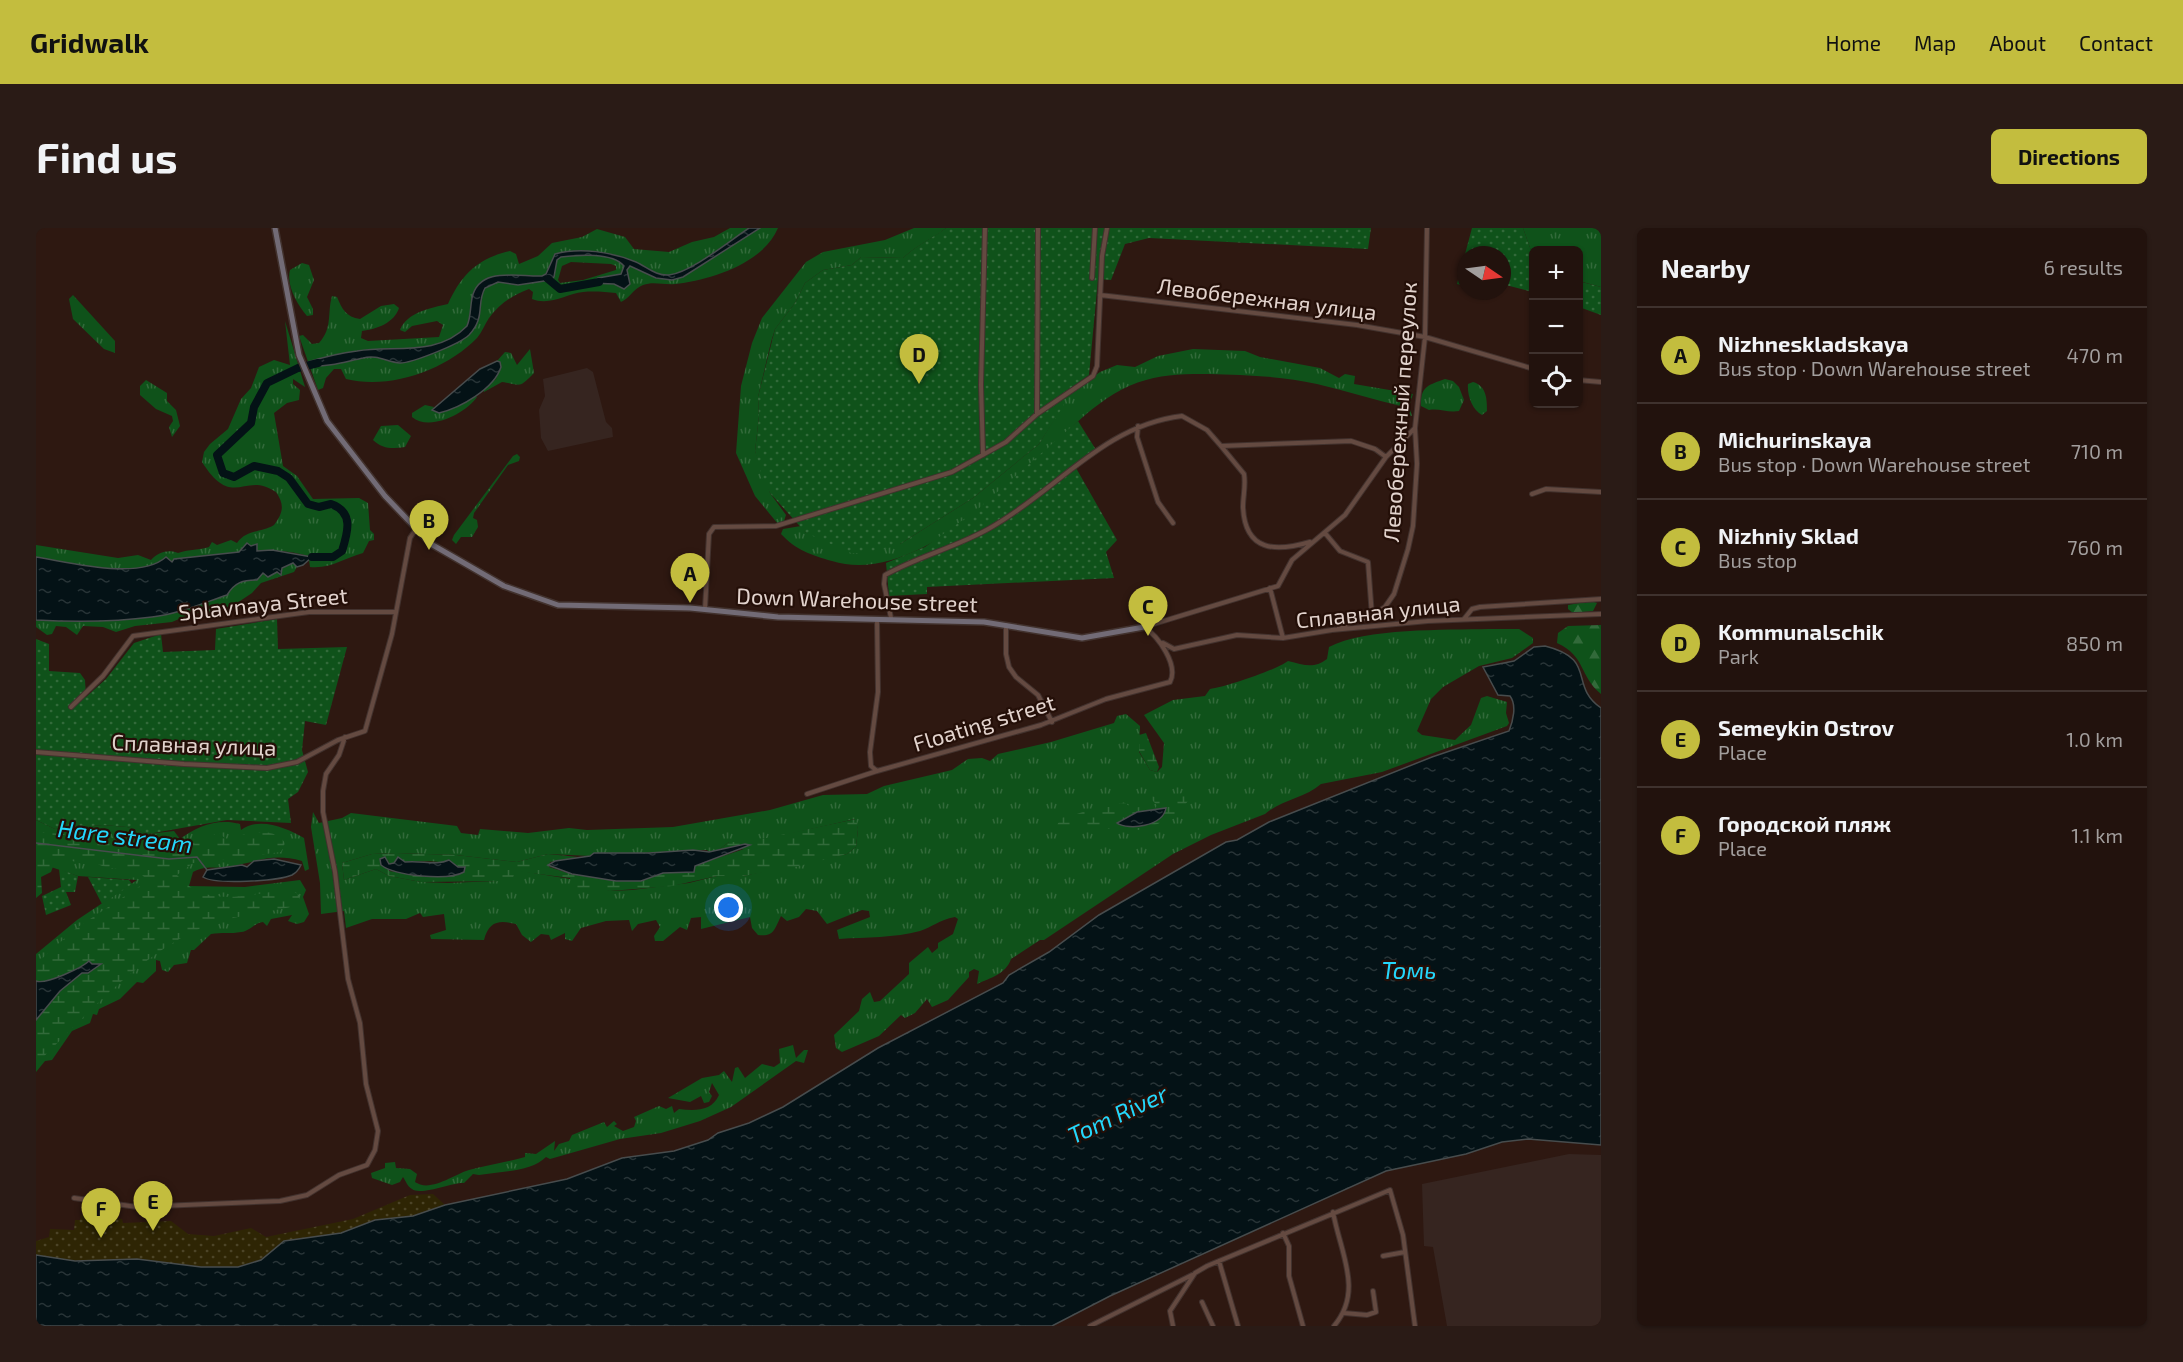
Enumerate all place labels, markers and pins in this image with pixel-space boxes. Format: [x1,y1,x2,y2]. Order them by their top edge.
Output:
pin: D [900,334,938,384]
pin: B [410,500,448,550]
pin: A [670,554,710,603]
pin: C [1128,586,1168,636]
pin: E [134,1182,172,1231]
pin: F [82,1188,120,1238]

